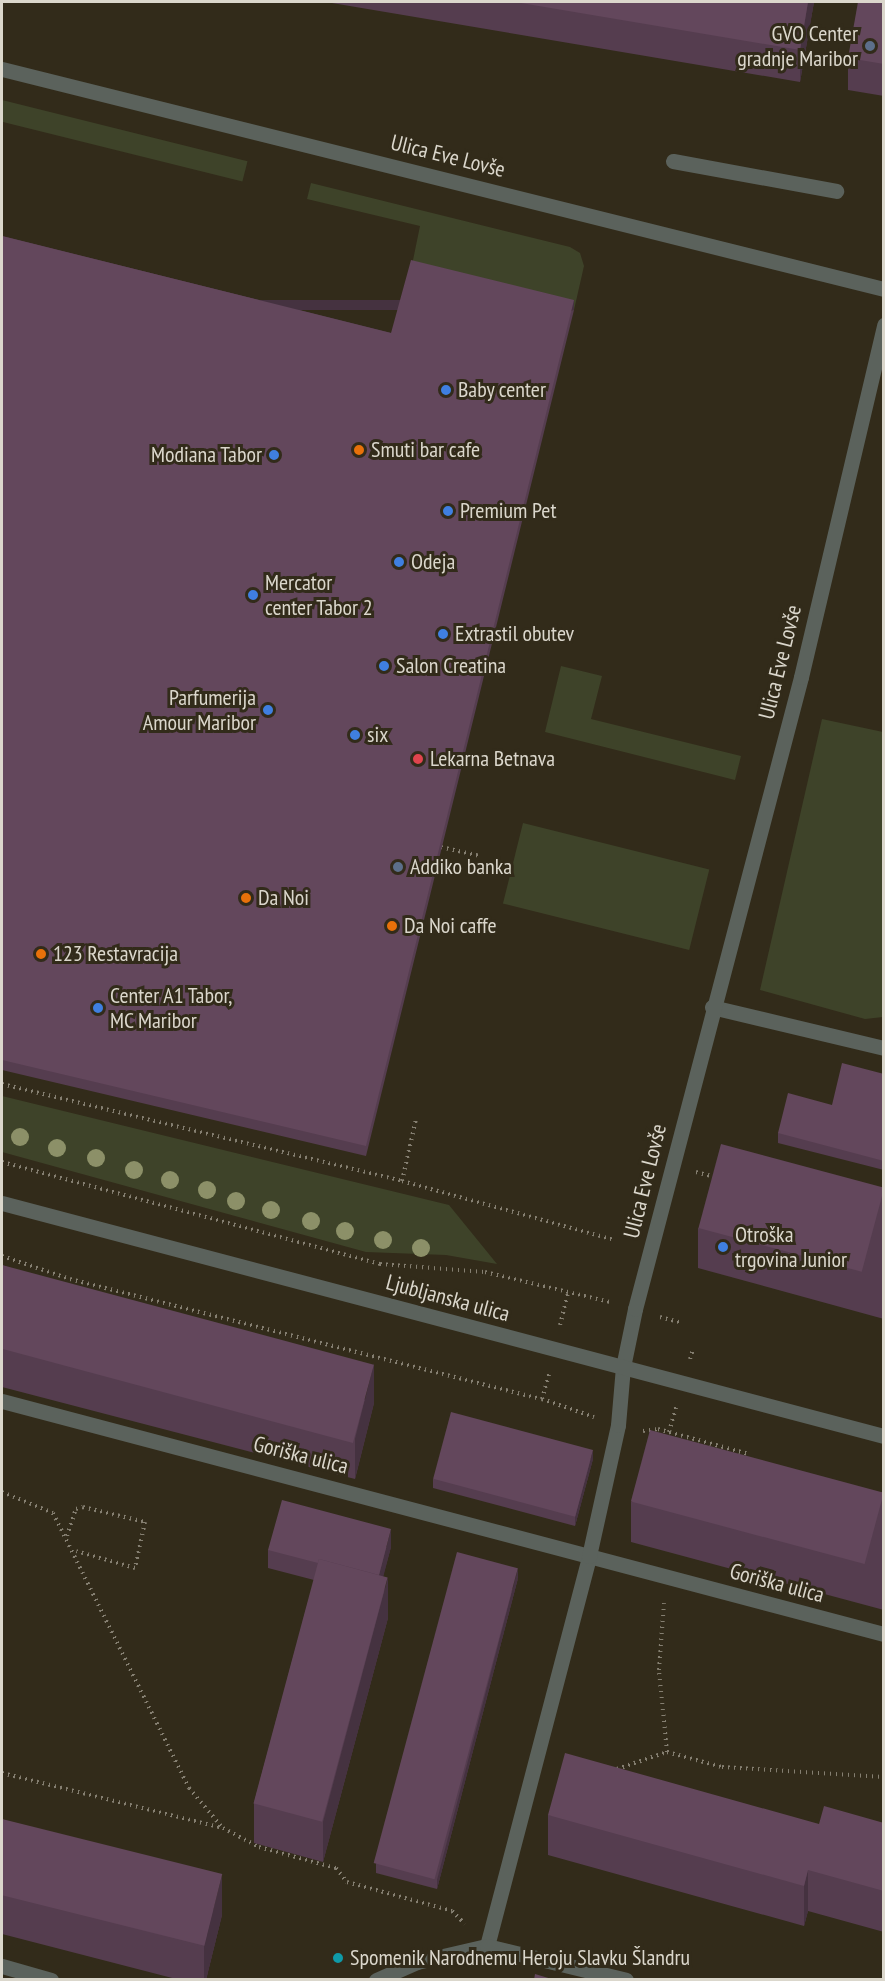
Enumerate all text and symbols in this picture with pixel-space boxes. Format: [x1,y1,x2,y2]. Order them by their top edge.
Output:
place label: GVO Center gradnje Maribor [737,20,858,72]
marker: GVO Center gradnje Maribor [863,39,877,53]
street label: Ulica Eve Lovše [388,129,508,183]
place label: Baby center [458,377,547,403]
marker: Baby center [439,383,453,397]
place label: Smuti bar cafe [371,437,480,463]
place label: Modiana Tabor [150,442,262,468]
marker: Smuti bar cafe [352,443,366,457]
marker: Modiana Tabor [267,448,281,462]
place label: Premium Pet [460,498,556,524]
marker: Premium Pet [441,504,455,518]
place label: Odeja [411,549,455,575]
marker: Odeja [392,555,406,569]
place label: Mercator center Tabor 2 [265,569,373,620]
marker: Mercator center Tabor 2 [246,588,260,602]
street label: Ulica Eve Lovše [753,602,807,722]
place label: Extrastil obutev [455,621,574,647]
marker: Extrastil obutev [436,627,450,641]
place label: Salon Creatina [396,653,506,679]
marker: Salon Creatina [377,659,391,673]
place label: Parfumerija Amour Maribor [143,684,256,736]
marker: Parfumerija Amour Maribor [261,703,275,717]
place label: six [367,722,388,748]
marker: six [348,728,362,742]
place label: Lekarna Betnava [430,746,555,772]
marker: Lekarna Betnava [411,752,425,766]
place label: Addiko banka [410,854,512,880]
marker: Addiko banka [391,860,405,874]
place label: Da Noi [258,885,309,911]
marker: Da Noi [239,891,253,905]
place label: Da Noi caffe [404,913,497,939]
marker: Da Noi caffe [385,919,399,933]
place label: 123 Restavracija [53,941,178,967]
marker: 123 Restavracija [34,947,48,961]
place label: Center A1 Tabor, MC Maribor [110,982,234,1034]
marker: Center A1 Tabor, MC Maribor [91,1001,105,1015]
street label: Ulica Eve Lovše [618,1121,672,1241]
place label: Otroška trgovina Junior [735,1221,847,1272]
marker: Otroška trgovina Junior [716,1240,730,1254]
street label: Ljubljanska ulica [383,1269,513,1327]
street label: Goriška ulica [251,1431,351,1479]
street label: Goriška ulica [727,1558,827,1608]
place label: Spomenik Narodnemu Heroju Slavku Šlandru [350,1945,691,1971]
marker: Spomenik Narodnemu Heroju Slavku Šlandru [331,1951,345,1965]

